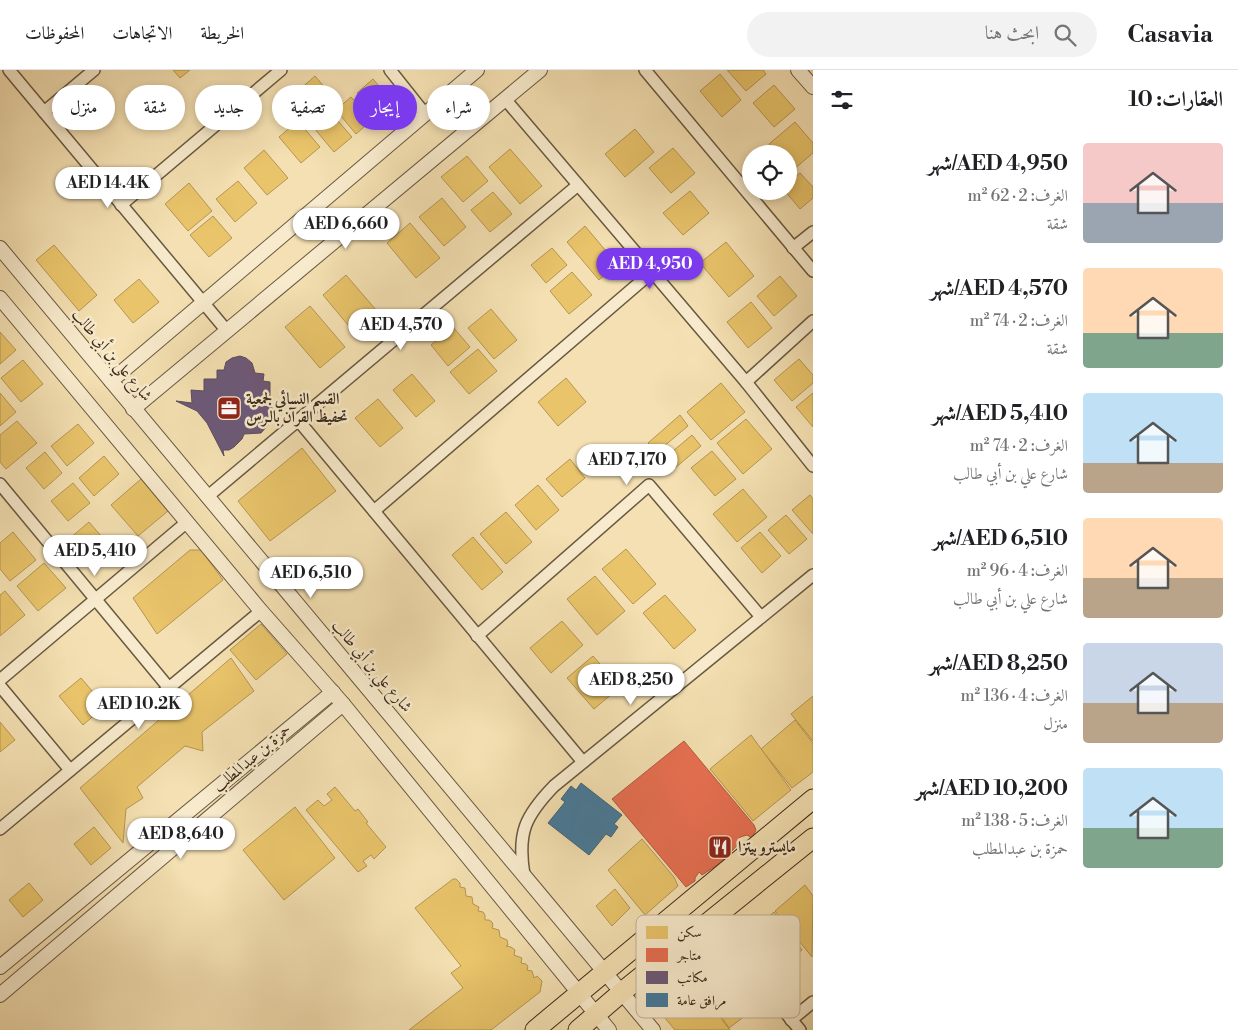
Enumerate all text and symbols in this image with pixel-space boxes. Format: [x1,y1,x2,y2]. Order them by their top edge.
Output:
search box [747,12,1097,57]
text: Casavia [1127,20,1213,50]
text: ابحث هنا [985,21,1039,45]
icon: search [1051,21,1079,49]
text: المحفوظات [25,22,84,45]
text: الاتجاهات [112,22,172,45]
text: الخريطة [200,22,244,45]
chip: منزل [52,85,115,130]
chip: شقة [125,85,185,130]
chip: جديد [195,85,262,130]
chip: تصفية [272,85,343,130]
chip: إيجار [353,85,417,130]
chip: شراء [427,85,490,130]
icon: filters [828,86,856,114]
text: العقارات: 10 [1128,87,1223,113]
map controls [742,145,797,200]
button: locate [742,145,797,200]
text: AED 4,950/شهر [928,151,1068,177]
icon: home [1123,163,1183,223]
pin: AED 14.4K [51,166,165,209]
text: AED 14.4K [66,173,150,193]
text: الغرف: 2 · 62 m² [968,186,1068,206]
pin: AED 6,660 [289,208,403,250]
text: AED 6,660 [304,214,388,234]
text: شقة [1047,214,1068,234]
pin: AED 4,950 [593,248,707,290]
text: AED 4,950 [607,254,693,274]
text: AED 4,570/شهر [930,276,1068,302]
icon: home [1123,288,1183,348]
street label: شارع علي بن أبي طالب [64,303,158,409]
pin: AED 4,570 [344,308,458,351]
text: الغرف: 2 · 74 m² [970,311,1068,331]
text: AED 4,570 [359,315,443,335]
text: شقة [1047,339,1068,359]
place label: القسم النسائي لجمعية تحفيظ القرآن بالـرس [246,389,348,427]
office icon: القسم النسائي لجمعية تحفيظ القرآن بالـرس [216,395,242,421]
text: AED 5,410/شهر [932,401,1068,427]
icon: home [1123,413,1183,473]
text: الغرف: 2 · 74 m² [970,436,1068,456]
pin: AED 7,170 [570,444,684,486]
text: AED 7,170 [587,450,667,470]
text: شارع علي بن أبي طالب [953,464,1068,484]
text: AED 6,510/شهر [933,526,1068,552]
pin: AED 5,410 [38,534,152,577]
icon: home [1123,538,1183,598]
text: AED 5,410 [54,541,136,561]
pin: AED 6,510 [254,556,368,599]
text: الغرف: 4 · 96 m² [967,561,1068,581]
text: AED 6,510 [270,563,352,583]
text: شارع علي بن أبي طالب [953,589,1068,609]
street label: شارع علي بن أبي طالب [324,614,418,720]
text: AED 8,250/شهر [929,651,1068,677]
icon: home [1123,663,1183,723]
pin: AED 8,250 [574,664,688,706]
text: AED 8,250 [589,670,673,690]
text: الغرف: 4 · 136 m² [961,686,1068,706]
pin: AED 10.2K [82,688,196,730]
text: AED 10.2K [97,694,181,714]
text: منزل [1043,714,1068,734]
street label: حمزة بن عبدالمطلب [209,720,295,796]
text: AED 10,200/شهر [915,776,1068,802]
icon: home [1123,788,1183,848]
text: الغرف: 5 · 138 m² [961,811,1068,831]
pin: AED 8,640 [124,818,238,860]
text: AED 8,640 [138,824,224,844]
restaurant icon: مايسترو بيتزا [707,834,733,860]
place label: مايسترو بيتزا [738,837,796,857]
text: حمزة بن عبدالمطلب [972,839,1068,859]
legend [636,915,800,1018]
text: سكن [677,924,702,942]
text: متاجر [675,947,701,965]
text: مكاتب [677,969,708,987]
text: مرافق عامة [677,992,727,1010]

